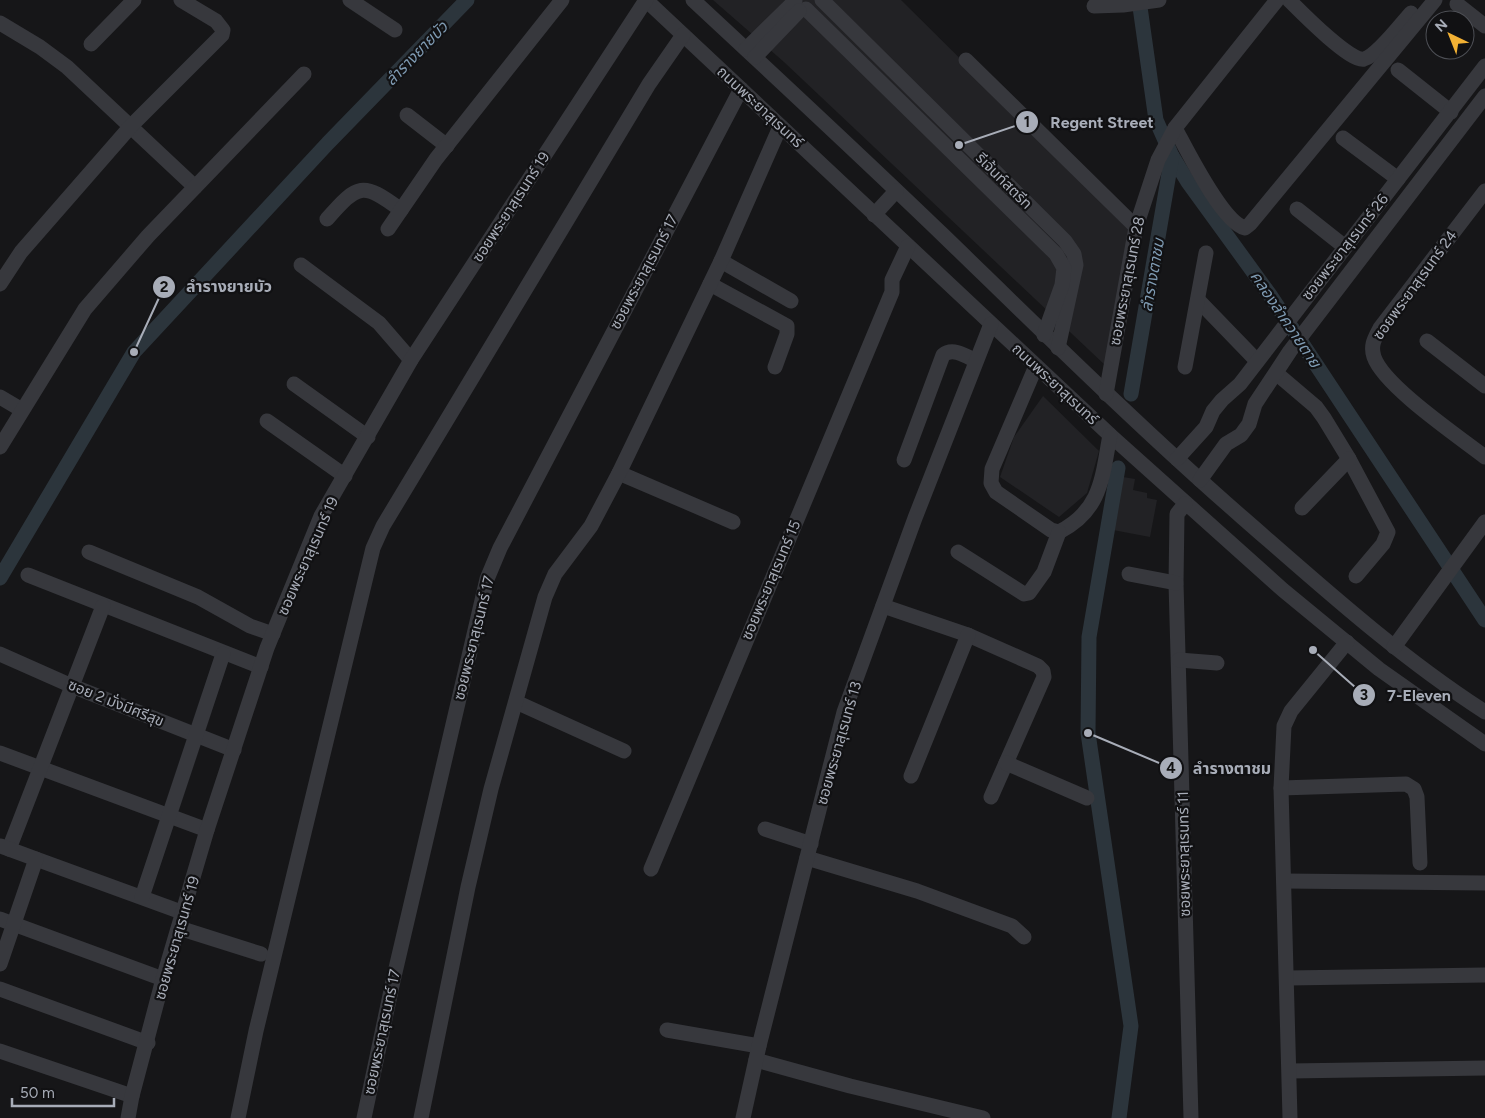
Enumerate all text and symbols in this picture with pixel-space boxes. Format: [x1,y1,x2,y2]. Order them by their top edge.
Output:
north arrow [1425,10,1475,60]
text: N [1432,16,1451,36]
water label: ลำรางยายบัว [381,17,452,89]
street label: ถนนพระยาสุเรนทร์ [713,63,807,152]
callout: Regent Street [1015,107,1163,138]
text: 1 [1024,113,1030,131]
text: Regent Street [1050,113,1154,132]
street label: ซอยพระยาสุเรนทร์ 19 [469,148,553,266]
street label: รีเจ้นท์สตรีท [972,149,1036,213]
street label: ซอยพระยาสุเรนทร์ 26 [1298,190,1392,304]
street label: ซอยพระยาสุเรนทร์ 17 [606,212,682,332]
street label: ซอยพระยาสุเรนทร์ 28 [1106,215,1148,347]
street label: ซอยพระยาสุเรนทร์ 24 [1369,227,1461,343]
water label: ลำรางตาชม [1137,236,1168,313]
water label: คลองลำควายตาย [1246,267,1326,372]
callout: ลำรางยายบัว [151,271,282,302]
text: ลำรางยายบัว [186,277,272,296]
text: 2 [160,278,169,296]
street label: ถนนพระยาสุเรนทร์ [1008,340,1102,429]
street label: ซอยพระยาสุเรนทร์ 19 [274,494,342,618]
street label: ซอยพระยาสุเรนทร์ 15 [738,518,804,642]
street label: ซอยพระยาสุเรนทร์ 17 [450,574,498,702]
street label: ซอย 2 มั่งมีศรีสุข [66,675,167,730]
street label: ซอยพระยาสุเรนทร์ 13 [813,679,865,807]
callout: 7-Eleven [1352,680,1461,711]
text: 3 [1360,686,1368,704]
text: 7-Eleven [1387,686,1451,705]
callout: ลำรางตาชม [1158,753,1281,784]
text: 4 [1166,759,1176,777]
text: ลำรางตาชม [1193,759,1271,778]
street label: ซอยพระยาสุเรนทร์ 11 [1174,791,1194,917]
street label: ซอยพระยาสุเรนทร์ 19 [151,874,203,1002]
street label: ซอยพระยาสุเรนทร์ 17 [360,968,404,1096]
scale bar [12,1076,115,1108]
text: 50 m [20,1084,55,1102]

